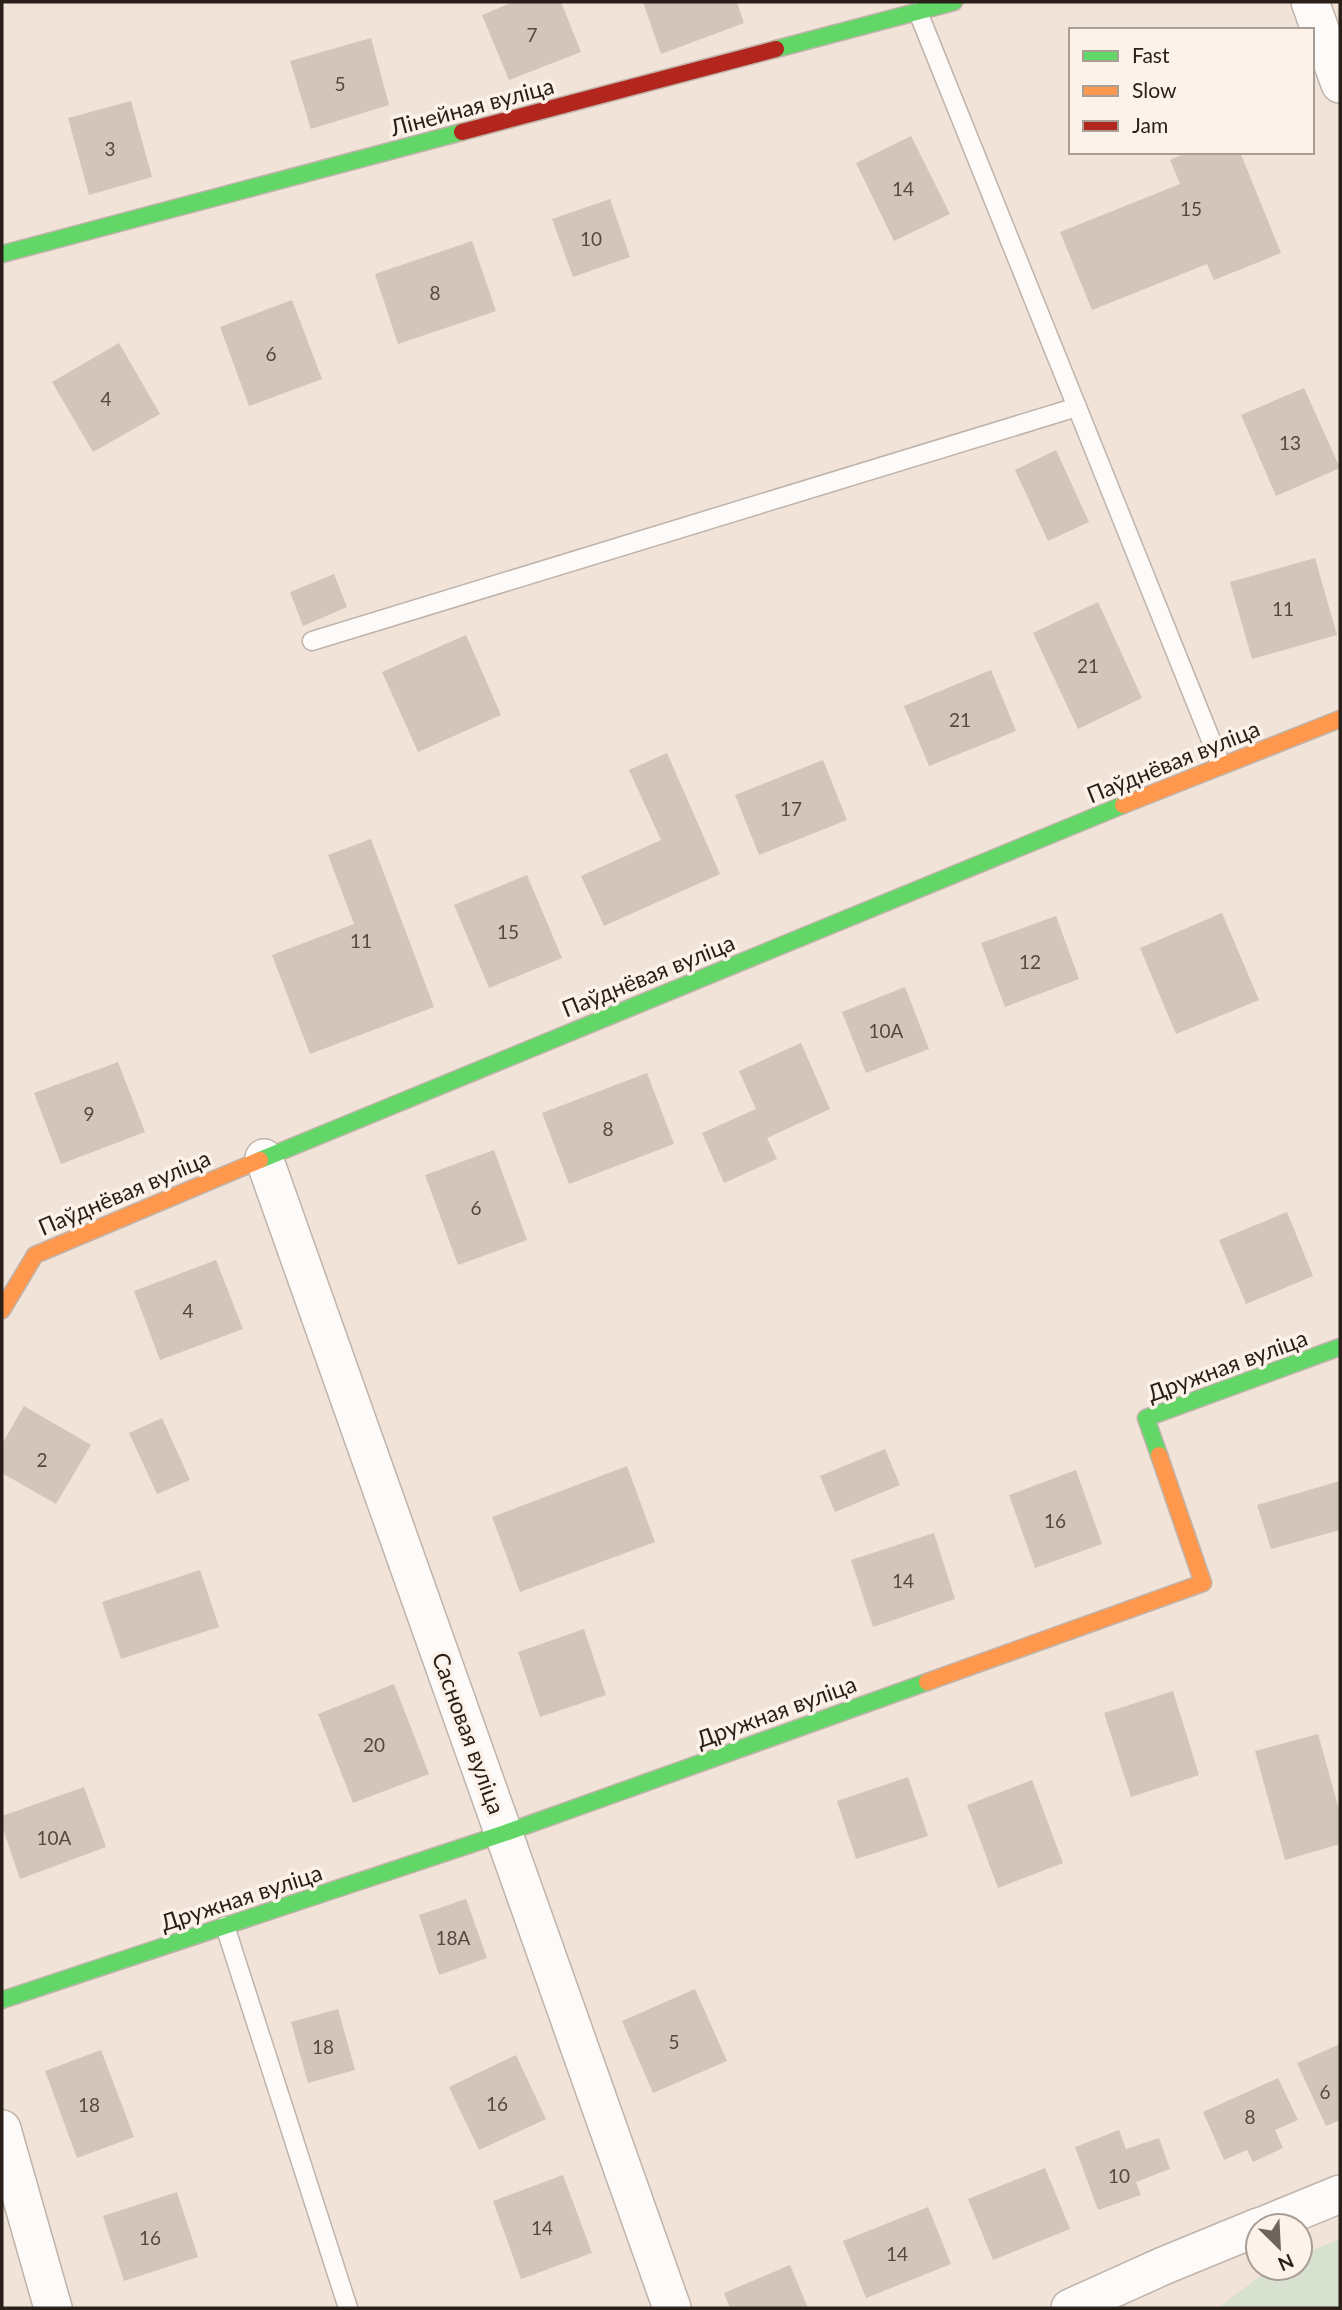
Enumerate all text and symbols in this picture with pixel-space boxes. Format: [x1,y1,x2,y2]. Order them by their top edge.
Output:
house number: 7 [526,23,538,46]
legend [1069,28,1314,154]
text: Fast [1132,42,1170,67]
street label: Лінейная вуліца [386,71,557,142]
house number: 5 [334,72,346,95]
text: Slow [1132,77,1177,102]
text: Jam [1132,112,1168,137]
house number: 3 [104,137,116,160]
house number: 14 [892,177,914,200]
house number: 15 [1180,197,1202,220]
house number: 10 [580,227,602,250]
house number: 8 [429,281,441,304]
house number: 6 [265,342,277,365]
house number: 4 [100,387,112,410]
house number: 13 [1279,431,1301,454]
house number: 11 [1272,597,1294,620]
house number: 21 [1077,654,1099,677]
house number: 21 [949,708,971,731]
street label: Паўднёвая вуліца [1082,714,1264,808]
house number: 17 [780,797,802,820]
house number: 15 [497,920,519,943]
street label: Паўднёвая вуліца [557,928,739,1022]
house number: 11 [350,929,372,952]
house number: 12 [1019,950,1041,973]
house number: 10А [869,1019,904,1042]
house number: 9 [83,1102,95,1125]
house number: 8 [602,1117,614,1140]
street label: Паўднёвая вуліца [34,1143,214,1241]
house number: 6 [470,1196,482,1219]
house number: 4 [182,1299,194,1322]
street label: Дружная вуліца [1143,1323,1311,1407]
house number: 2 [36,1448,48,1471]
house number: 16 [1044,1509,1066,1532]
house number: 14 [892,1569,914,1592]
street label: Сасновая вуліца [427,1648,511,1818]
street label: Дружная вуліца [692,1669,860,1753]
house number: 20 [363,1733,385,1756]
house number: 10А [37,1826,72,1849]
street label: Дружная вуліца [157,1858,325,1936]
house number: 18А [436,1926,471,1949]
house number: 5 [668,2030,680,2053]
house number: 18 [312,2035,334,2058]
house number: 6 [1319,2080,1331,2103]
house number: 16 [486,2092,508,2115]
house number: 18 [78,2093,100,2116]
house number: 8 [1244,2105,1256,2128]
house number: 10 [1108,2164,1130,2187]
north arrow [1244,2212,1314,2282]
house number: 14 [531,2216,553,2239]
house number: 16 [139,2226,161,2249]
house number: 14 [886,2242,908,2265]
text: N [1275,2250,1297,2276]

